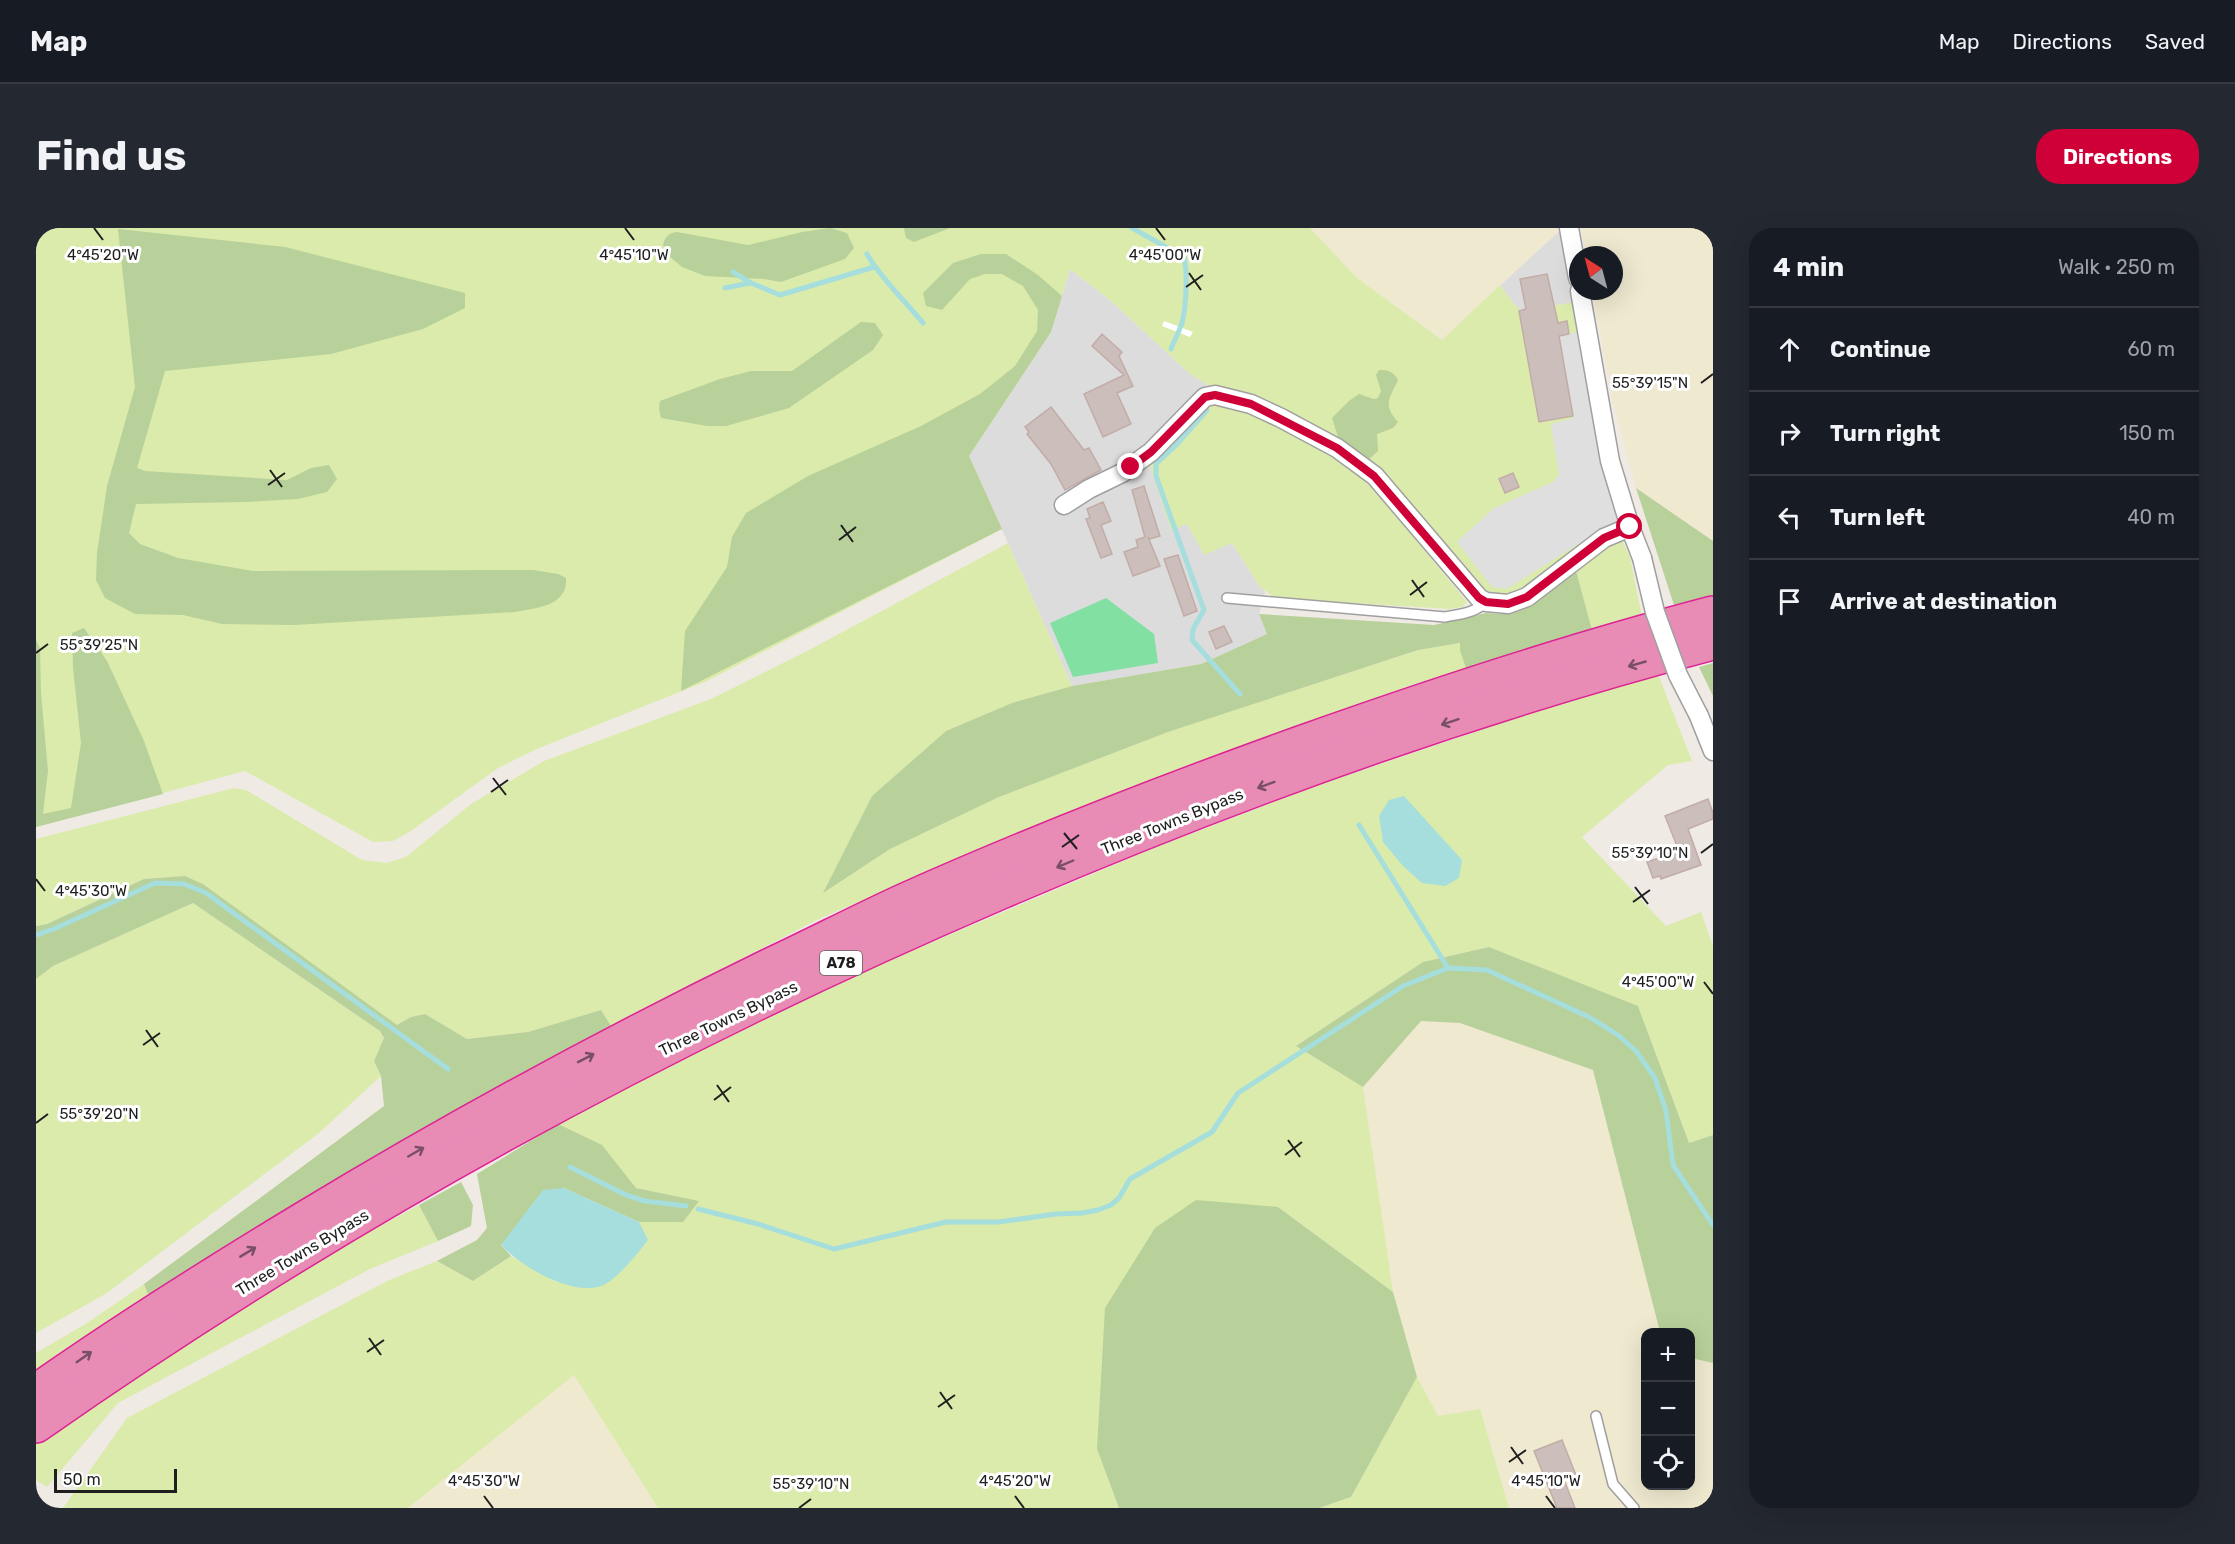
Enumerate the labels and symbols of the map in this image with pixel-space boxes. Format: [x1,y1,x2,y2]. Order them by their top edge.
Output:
text: 4°45'20"W [67,246,139,264]
text: 4°45'10"W [599,246,669,264]
text: 4°45'00"W [1129,246,1201,264]
north arrow [1569,246,1623,300]
text: 55°39'15"N [1612,374,1688,392]
route end [1117,453,1143,479]
route start [1616,513,1642,539]
text: 55°39'25"N [60,636,138,654]
one-way arrow [1627,659,1646,670]
one-way arrow [1441,717,1460,728]
one-way arrow [1257,781,1276,792]
street label: Three Towns Bypass [1098,784,1246,859]
text: 55°39'10"N [1612,844,1688,862]
one-way arrow [1056,860,1074,871]
text: 4°45'30"W [55,882,127,900]
road number: A78 [820,951,862,975]
text: 4°45'00"W [1622,973,1694,991]
street label: Three Towns Bypass [656,977,800,1060]
one-way arrow [577,1052,595,1063]
text: 55°39'20"N [59,1105,139,1123]
one-way arrow [406,1146,424,1157]
street label: Three Towns Bypass [232,1205,372,1300]
one-way arrow [239,1246,256,1258]
one-way arrow [75,1351,92,1363]
scale bar [54,1466,177,1494]
text: 4°45'30"W [448,1472,520,1490]
text: 4°45'20"W [979,1472,1051,1490]
text: 4°45'10"W [1511,1472,1581,1490]
text: 55°39'10"N [773,1475,849,1493]

